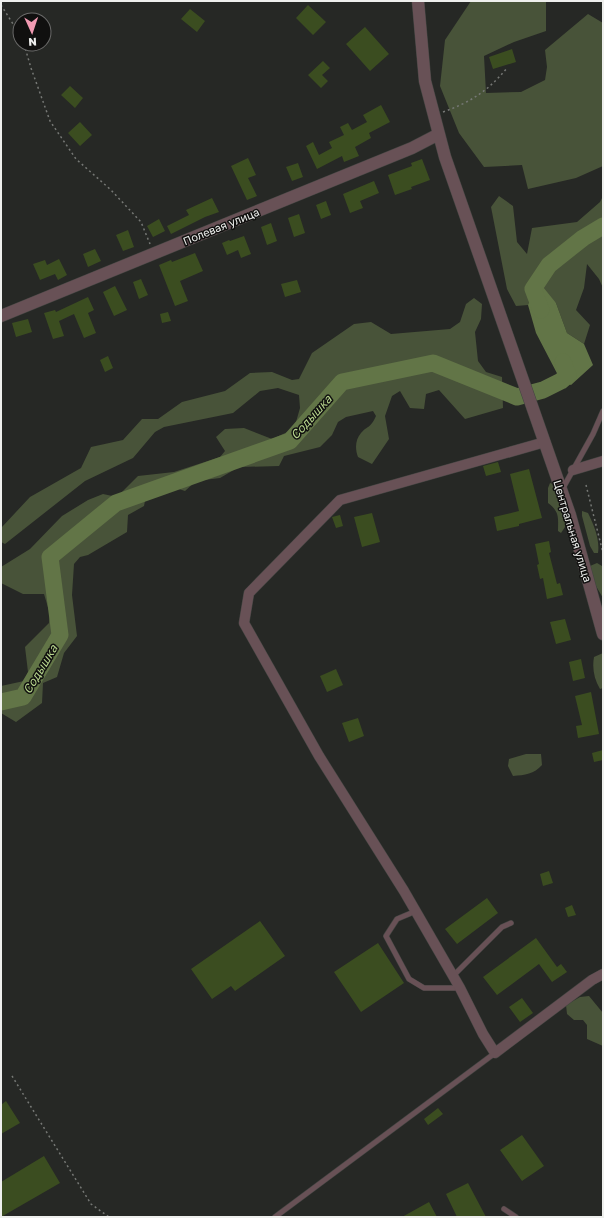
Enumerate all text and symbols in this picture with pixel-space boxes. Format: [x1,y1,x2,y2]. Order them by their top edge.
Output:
north arrow [12,12,52,52]
text: N [28,36,37,49]
street label: Полевая улица [181,205,261,247]
water label: Содышка [287,391,336,442]
street label: Центральная улица [551,478,595,584]
water label: Содышка [20,641,61,696]

